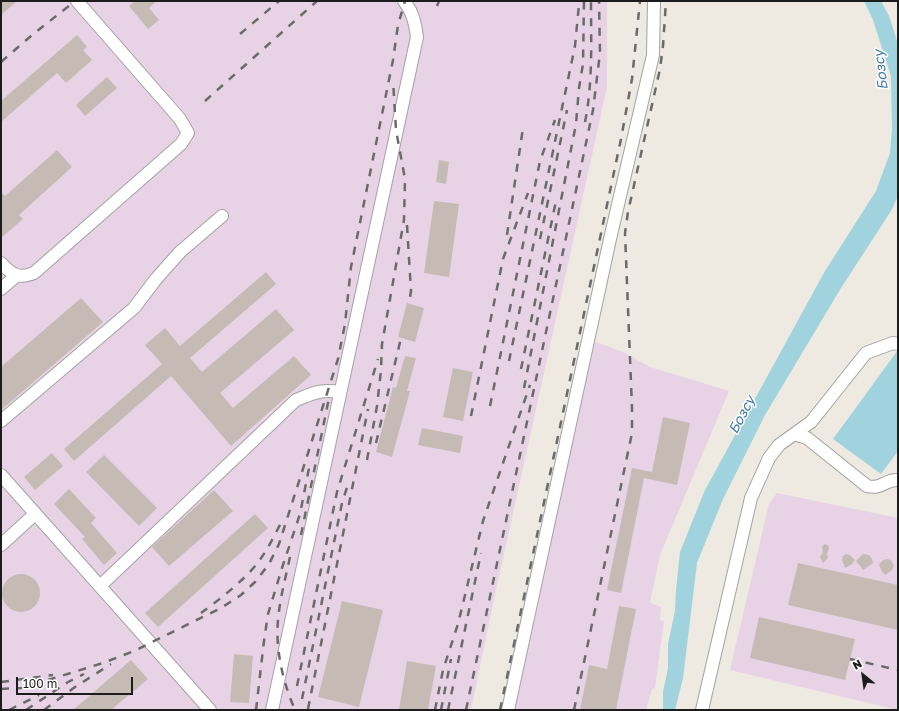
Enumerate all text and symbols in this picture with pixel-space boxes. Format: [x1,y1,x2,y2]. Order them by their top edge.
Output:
water label: Бозсу [870,49,892,91]
water label: Бозсу [725,393,759,437]
north arrow [843,655,883,695]
text: N [850,656,864,672]
scale bar [18,669,135,695]
text: 100 m [23,676,57,691]

